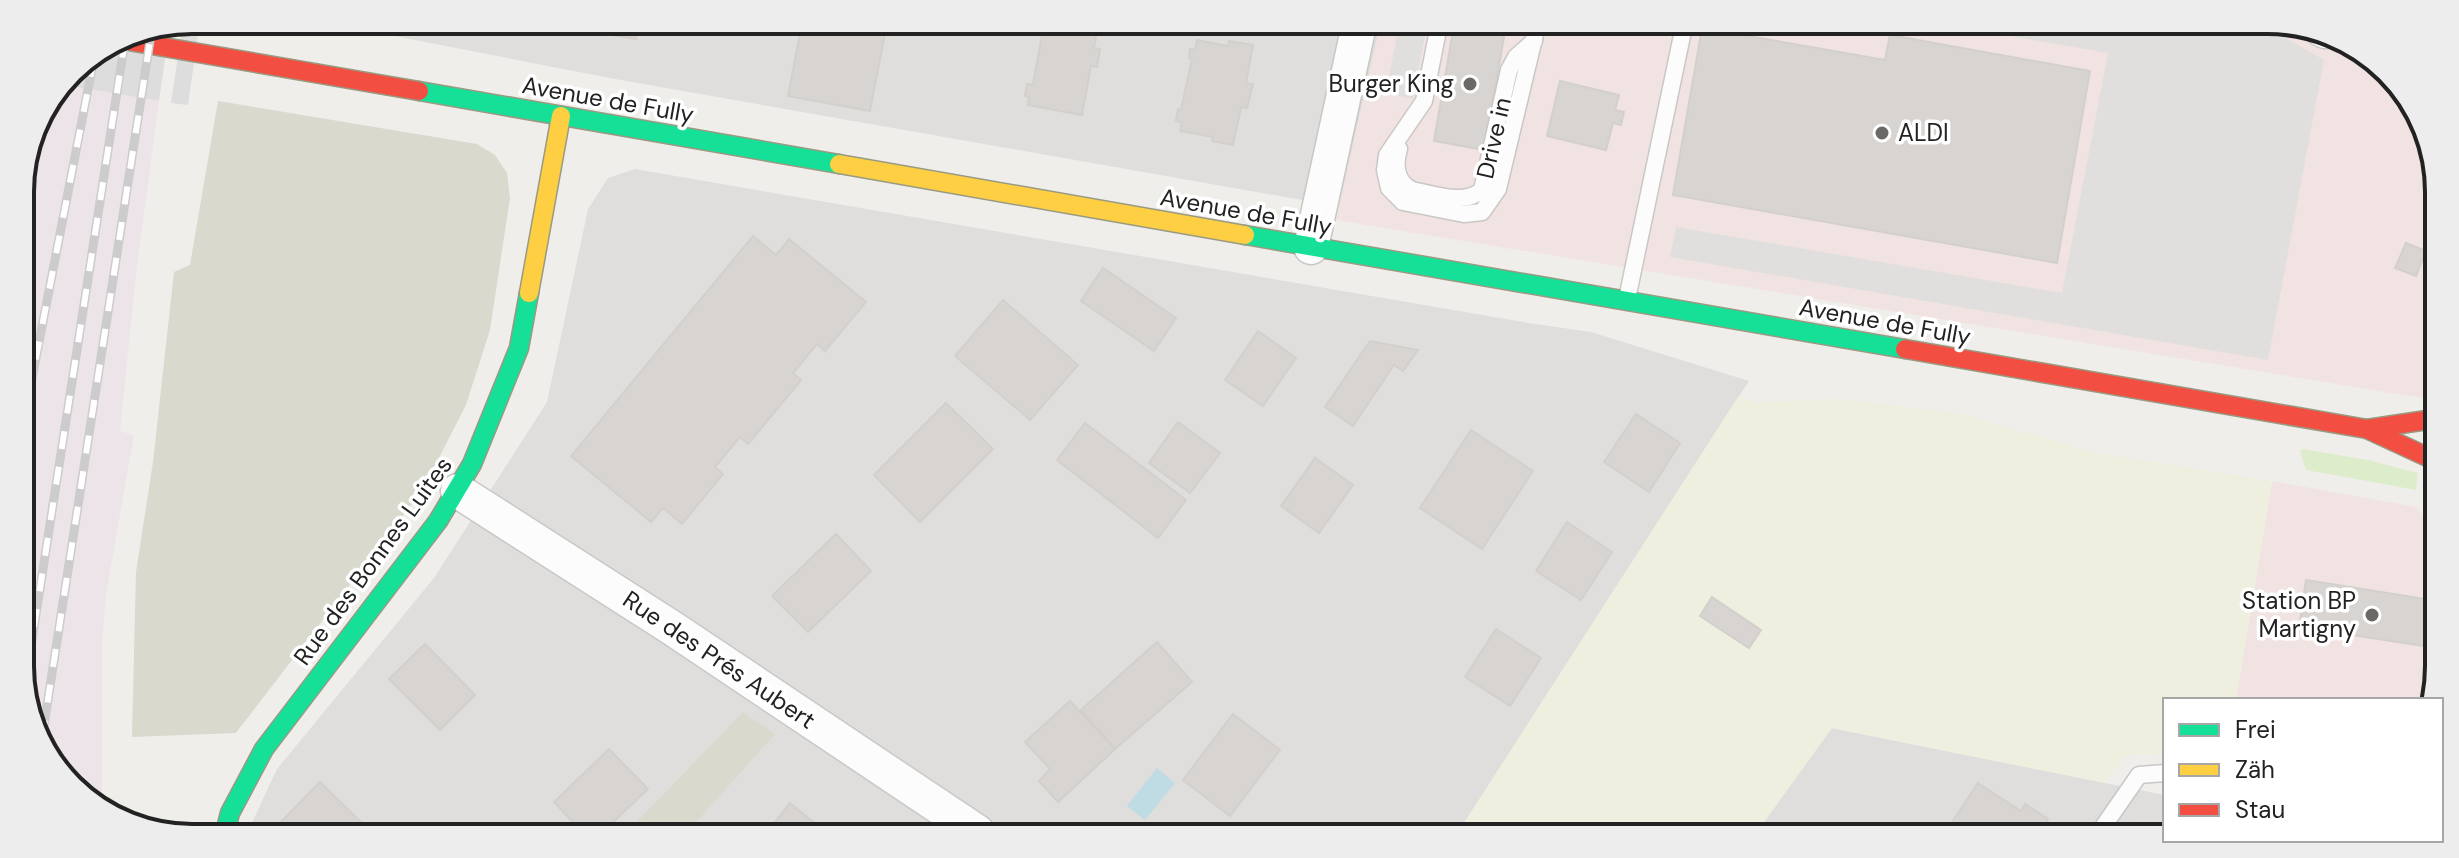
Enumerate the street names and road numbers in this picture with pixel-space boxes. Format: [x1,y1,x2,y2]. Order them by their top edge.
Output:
street label: Avenue de Fully [520,69,696,130]
street label: Drive in [1469,94,1518,182]
street label: Avenue de Fully [1158,181,1334,242]
street label: Avenue de Fully [1797,291,1973,352]
street label: Rue des Bonnes Luites [286,450,459,671]
street label: Rue des Prés Aubert [617,584,822,736]

